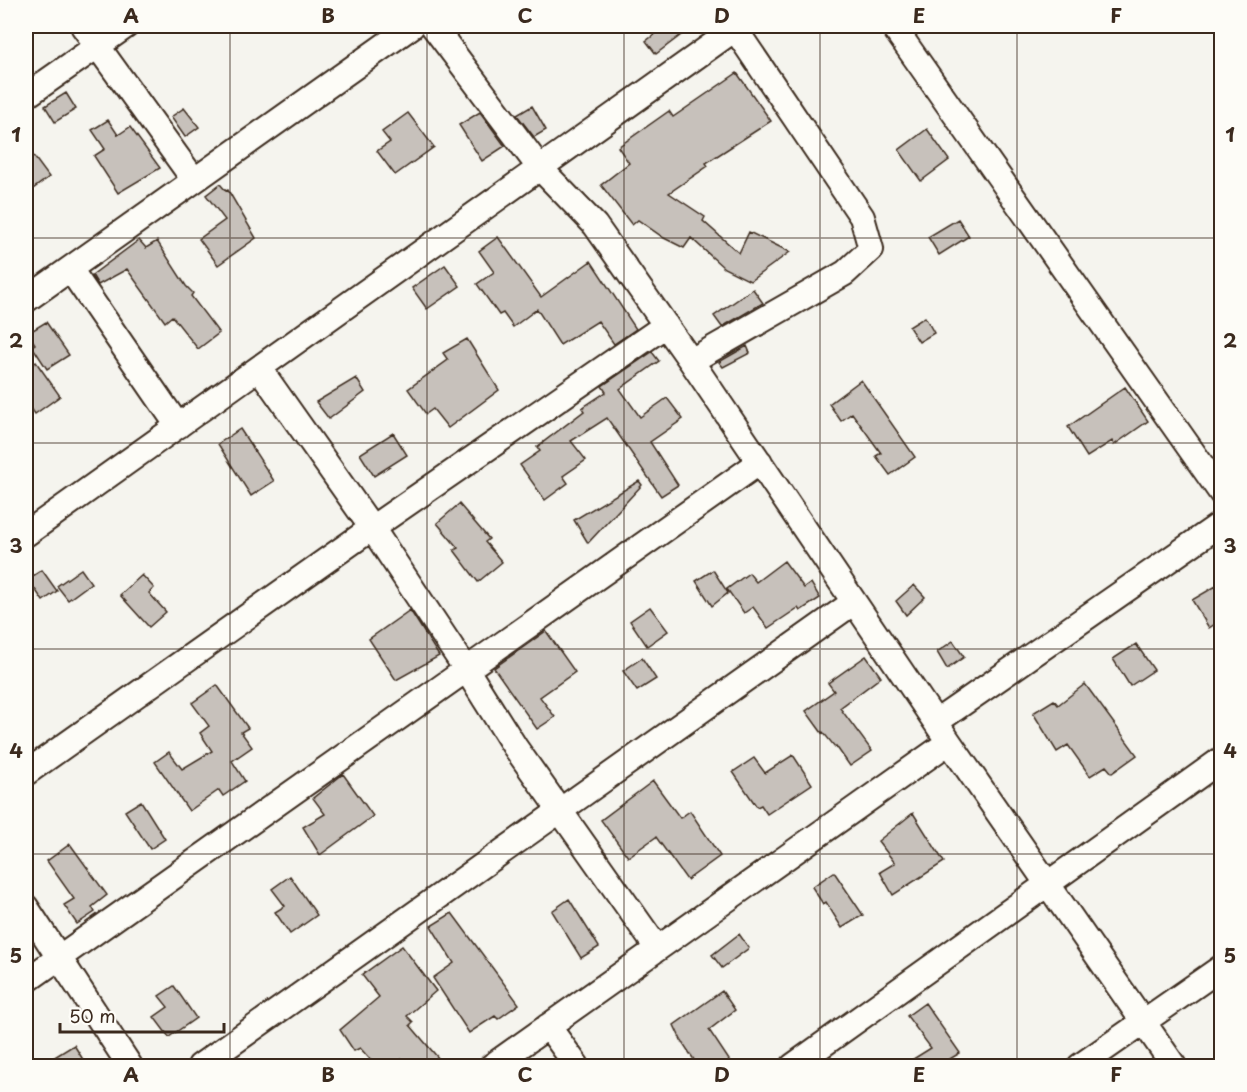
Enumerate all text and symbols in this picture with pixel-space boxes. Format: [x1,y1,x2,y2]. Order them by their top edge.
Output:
text: A [123,0,139,30]
text: B [321,0,335,30]
text: C [517,0,533,30]
text: D [714,0,730,30]
text: E [913,0,925,30]
text: F [1110,0,1122,30]
text: 1 [11,119,21,149]
text: 1 [1225,119,1235,149]
text: 2 [9,325,23,355]
text: 2 [1223,325,1237,355]
text: 3 [9,530,23,560]
text: 3 [1223,530,1237,560]
text: 4 [9,735,23,765]
text: 4 [1223,735,1237,765]
text: 5 [10,940,22,970]
text: 5 [1224,940,1236,970]
scale bar [60,996,224,1034]
text: 50 m [69,1002,116,1029]
text: A [123,1059,139,1089]
text: B [321,1059,335,1089]
text: C [517,1059,533,1089]
text: D [714,1059,730,1089]
text: E [913,1059,925,1089]
text: F [1110,1059,1122,1089]

